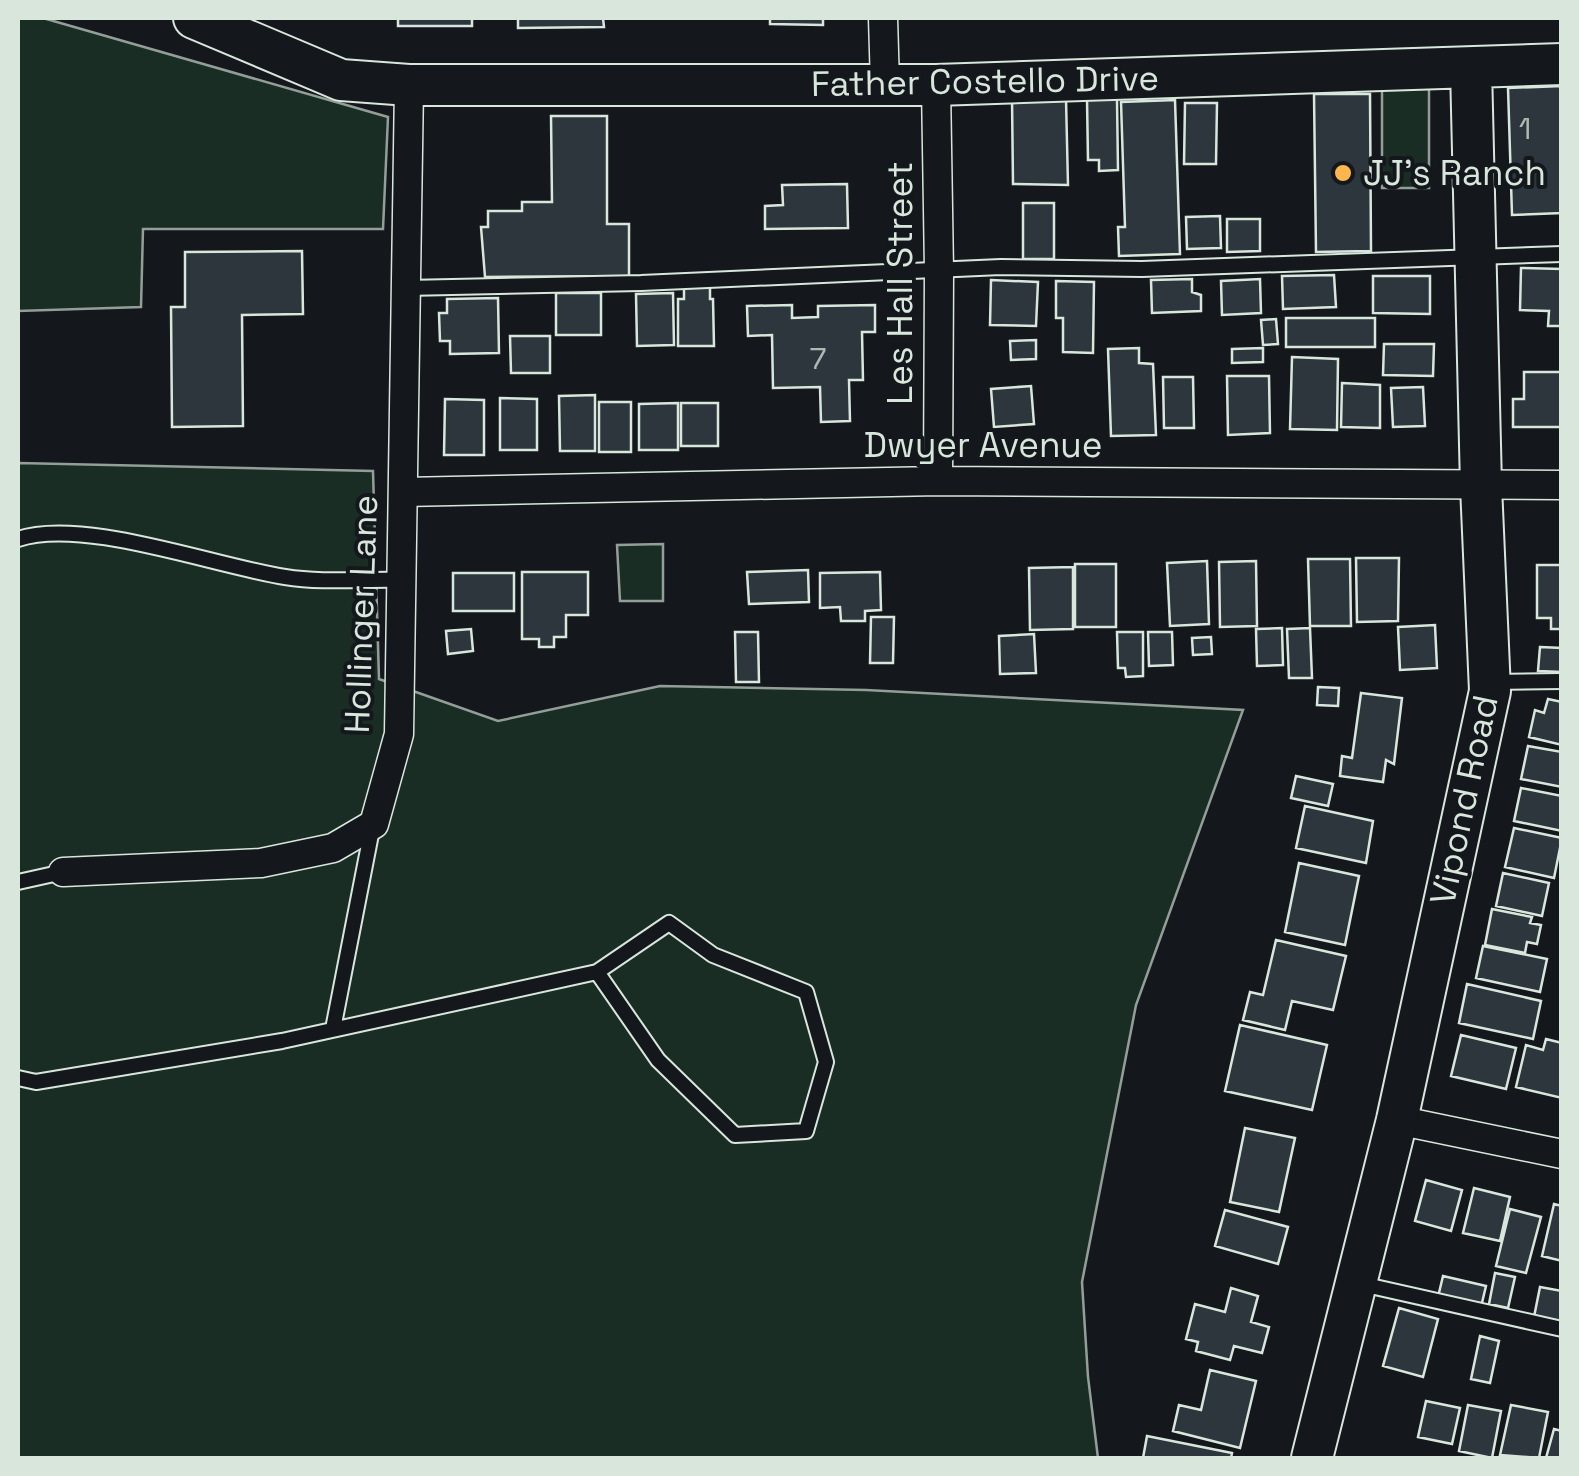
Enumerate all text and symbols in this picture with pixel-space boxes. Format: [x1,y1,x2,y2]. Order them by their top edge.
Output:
street label: Father Costello Drive [811,56,1159,106]
house number: 1 [1519,109,1531,148]
place label: JJ's Ranch [1363,151,1546,195]
street label: Les Hall Street [878,161,922,405]
marker: JJ's Ranch [1332,162,1354,184]
house number: 7 [810,339,826,378]
street label: Dwyer Avenue [864,423,1102,467]
street label: Hollinger Lane [335,494,387,734]
street label: Vipond Road [1420,691,1508,909]

